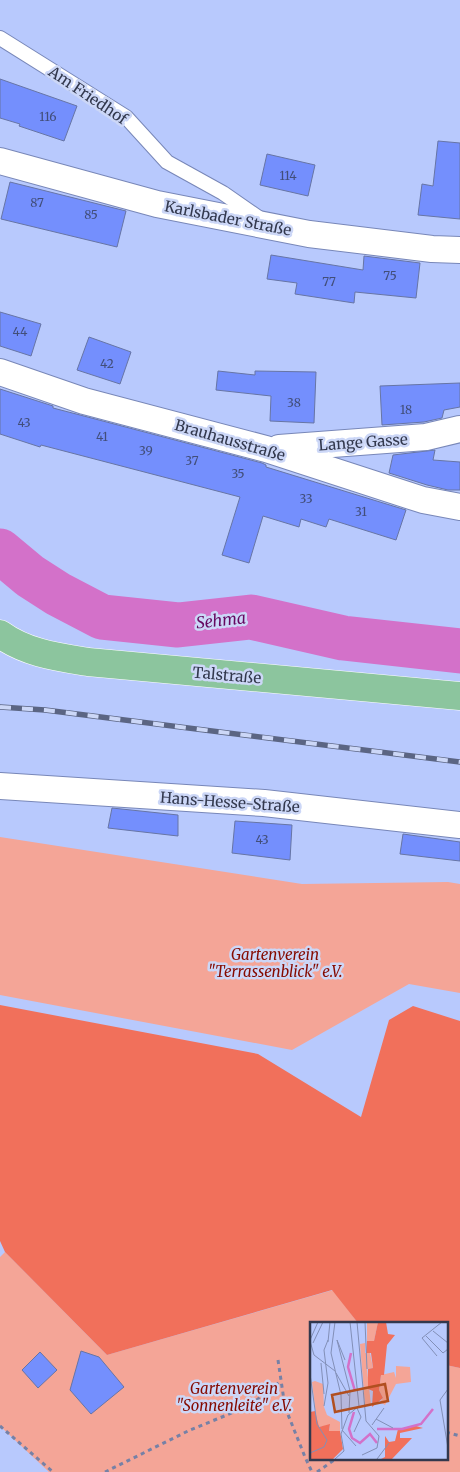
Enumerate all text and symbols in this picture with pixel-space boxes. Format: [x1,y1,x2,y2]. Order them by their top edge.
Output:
street label: Am Friedhof [44,61,132,129]
house number: 116 [39,109,57,124]
house number: 114 [279,168,297,183]
house number: 87 [30,195,44,210]
street label: Karlsbader Straße [163,196,293,240]
house number: 85 [84,207,98,222]
house number: 75 [383,268,397,283]
house number: 77 [322,274,336,289]
house number: 44 [13,324,28,339]
house number: 42 [100,356,114,371]
house number: 38 [287,395,301,410]
house number: 18 [400,402,412,417]
house number: 43 [17,415,31,430]
street label: Brauhausstraße [173,415,288,465]
house number: 41 [96,429,109,444]
street label: Lange Gasse [318,429,408,455]
house number: 39 [139,443,153,458]
house number: 37 [185,453,199,468]
house number: 35 [231,466,245,481]
house number: 33 [299,491,313,506]
house number: 31 [355,504,367,519]
water label: Sehma [195,607,247,633]
street label: Talstraße [192,663,262,687]
street label: Hans-Hesse-Straße [160,788,301,816]
house number: 43 [255,832,269,847]
park label: Gartenverein "Terrassenblick" e.V. [208,945,343,981]
inset map [310,1322,448,1460]
park label: Gartenverein "Sonnenleite" e.V. [176,1379,292,1415]

